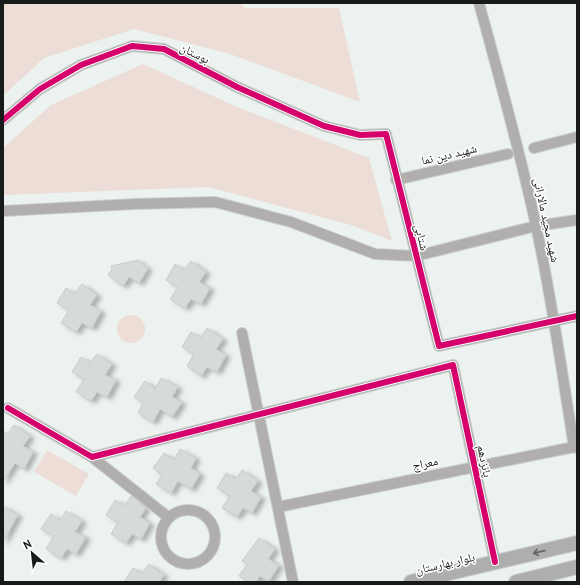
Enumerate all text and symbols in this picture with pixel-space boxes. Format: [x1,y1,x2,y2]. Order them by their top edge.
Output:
street label: بوستان [178,39,212,67]
street label: شهید دین نما [420,140,478,168]
street label: شهید مجید مالارانی [531,176,563,264]
street label: شتابی [411,222,433,252]
street label: پانزدهم [473,443,496,479]
street label: معراج [411,453,439,473]
north arrow [12,533,52,573]
text: N [21,536,34,552]
street label: بلوار بهارستان [414,549,476,577]
one-way arrow [533,549,546,557]

